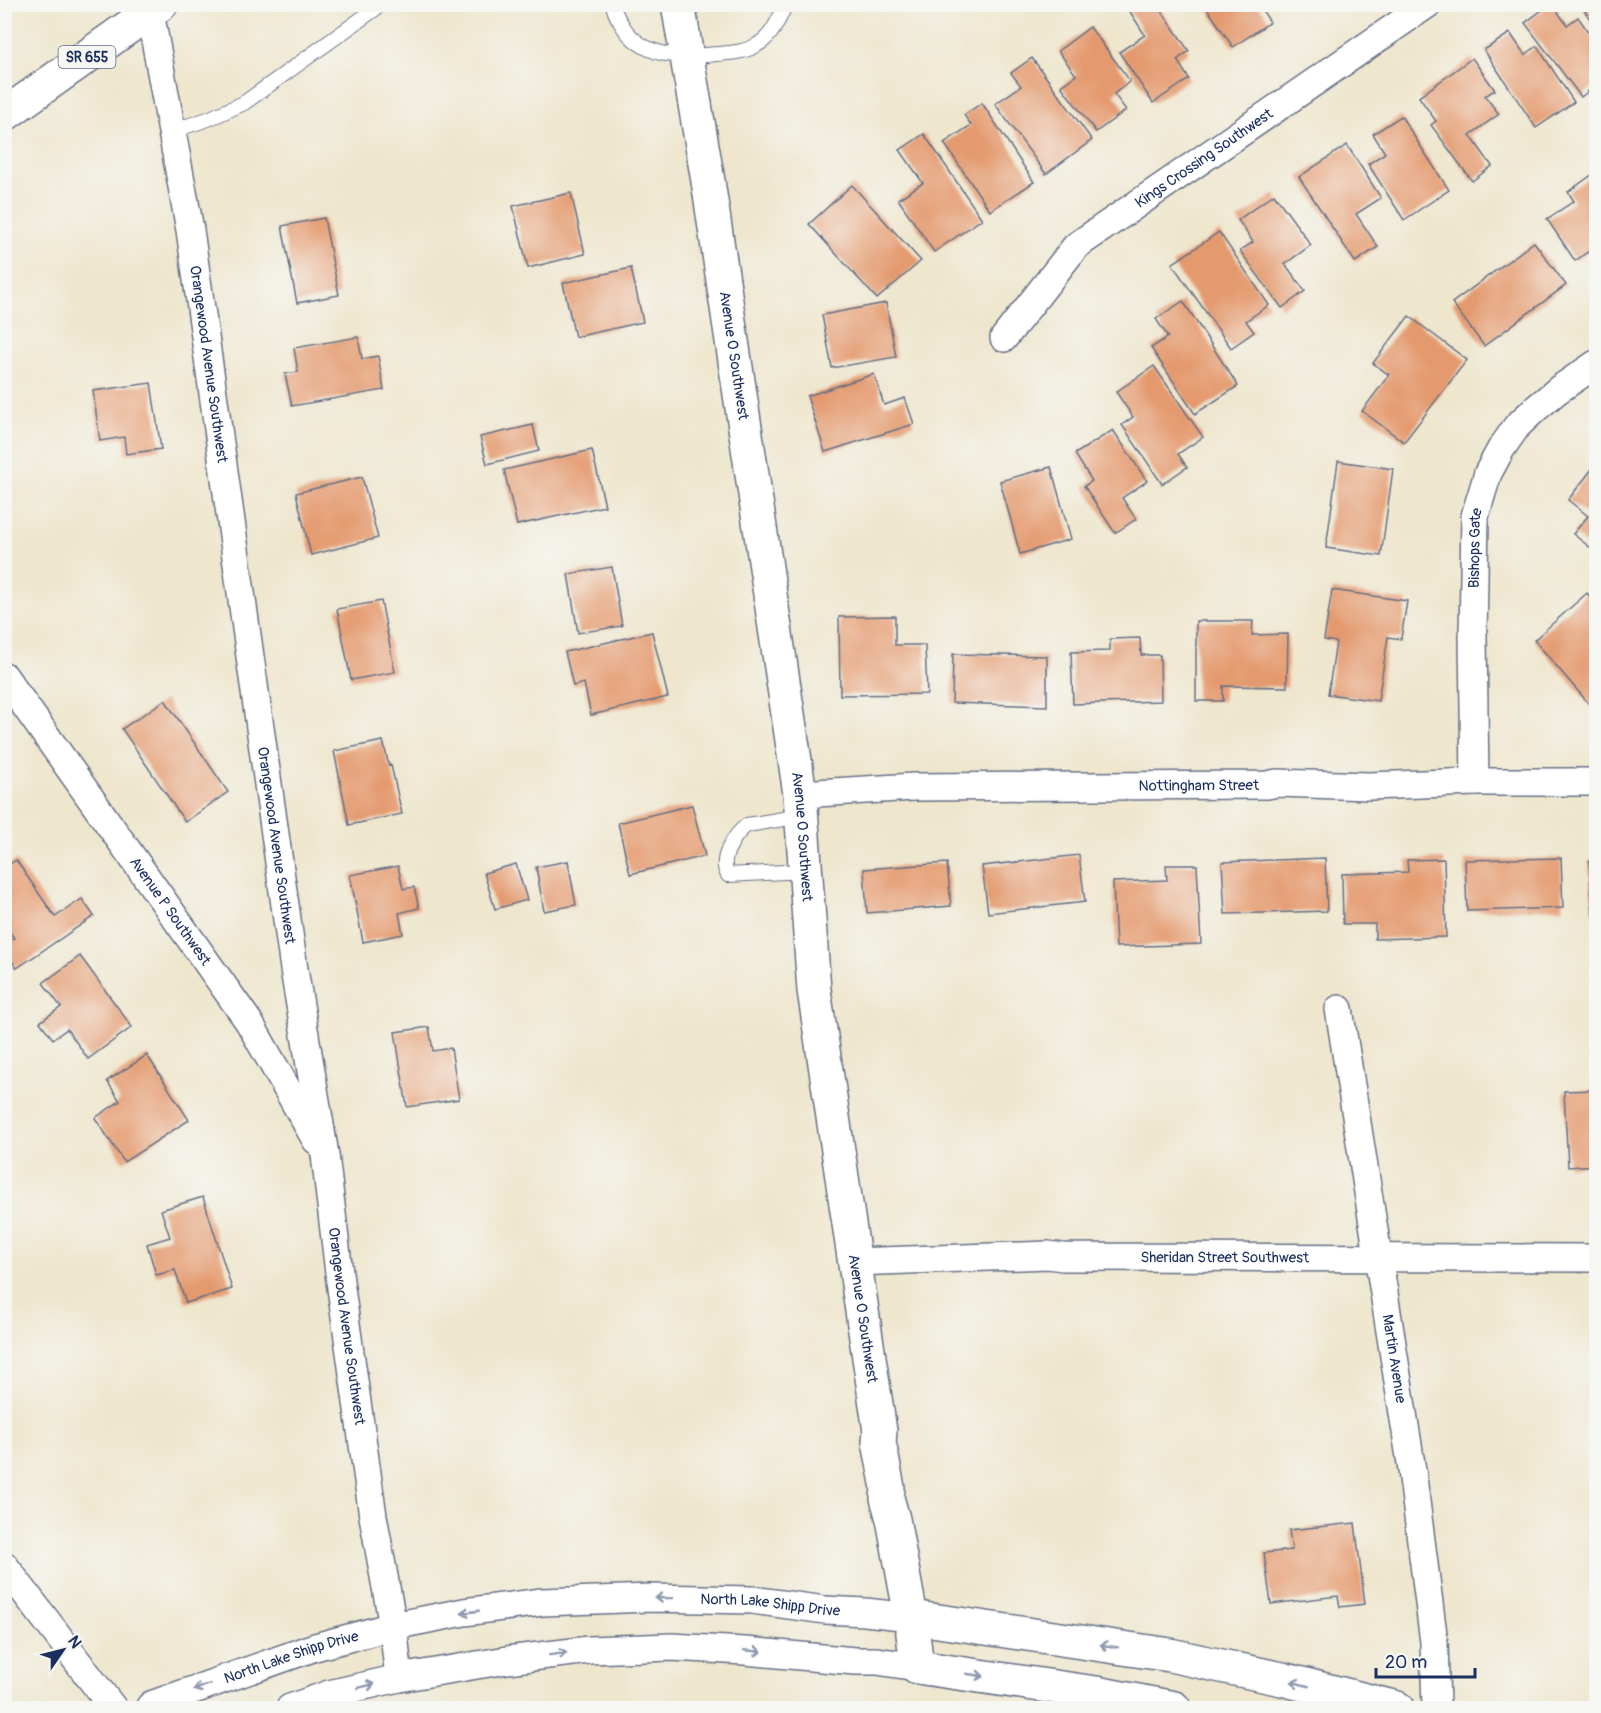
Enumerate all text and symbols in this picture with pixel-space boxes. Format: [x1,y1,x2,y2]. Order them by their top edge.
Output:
road number: SR 655 [58,46,116,68]
street label: Kings Crossing Southwest [1132,104,1278,213]
street label: Orangewood Avenue Southwest [185,264,232,465]
street label: Avenue O Southwest [715,290,753,422]
street label: Bishops Gate [1465,505,1487,588]
street label: Orangewood Avenue Southwest [253,746,300,946]
street label: Avenue O Southwest [787,771,817,903]
street label: Nottingham Street [1139,776,1260,796]
street label: Avenue P Southwest [125,853,216,970]
street label: Orangewood Avenue Southwest [324,1226,369,1427]
street label: Sheridan Street Southwest [1140,1248,1310,1267]
street label: Avenue O Southwest [844,1253,882,1385]
street label: Martin Avenue [1377,1313,1410,1405]
street label: North Lake Shipp Drive [700,1590,841,1621]
one-way arrow [655,1592,675,1604]
one-way arrow [461,1606,480,1617]
north arrow [33,1620,93,1680]
street label: North Lake Shipp Drive [222,1627,361,1688]
text: N [63,1632,86,1652]
one-way arrow [1099,1640,1119,1651]
scale bar [1376,1641,1475,1679]
one-way arrow [742,1646,762,1657]
one-way arrow [548,1648,568,1659]
text: 20 m [1385,1651,1427,1674]
one-way arrow [965,1670,985,1681]
one-way arrow [1291,1677,1310,1689]
one-way arrow [356,1679,375,1691]
one-way arrow [193,1682,212,1693]

